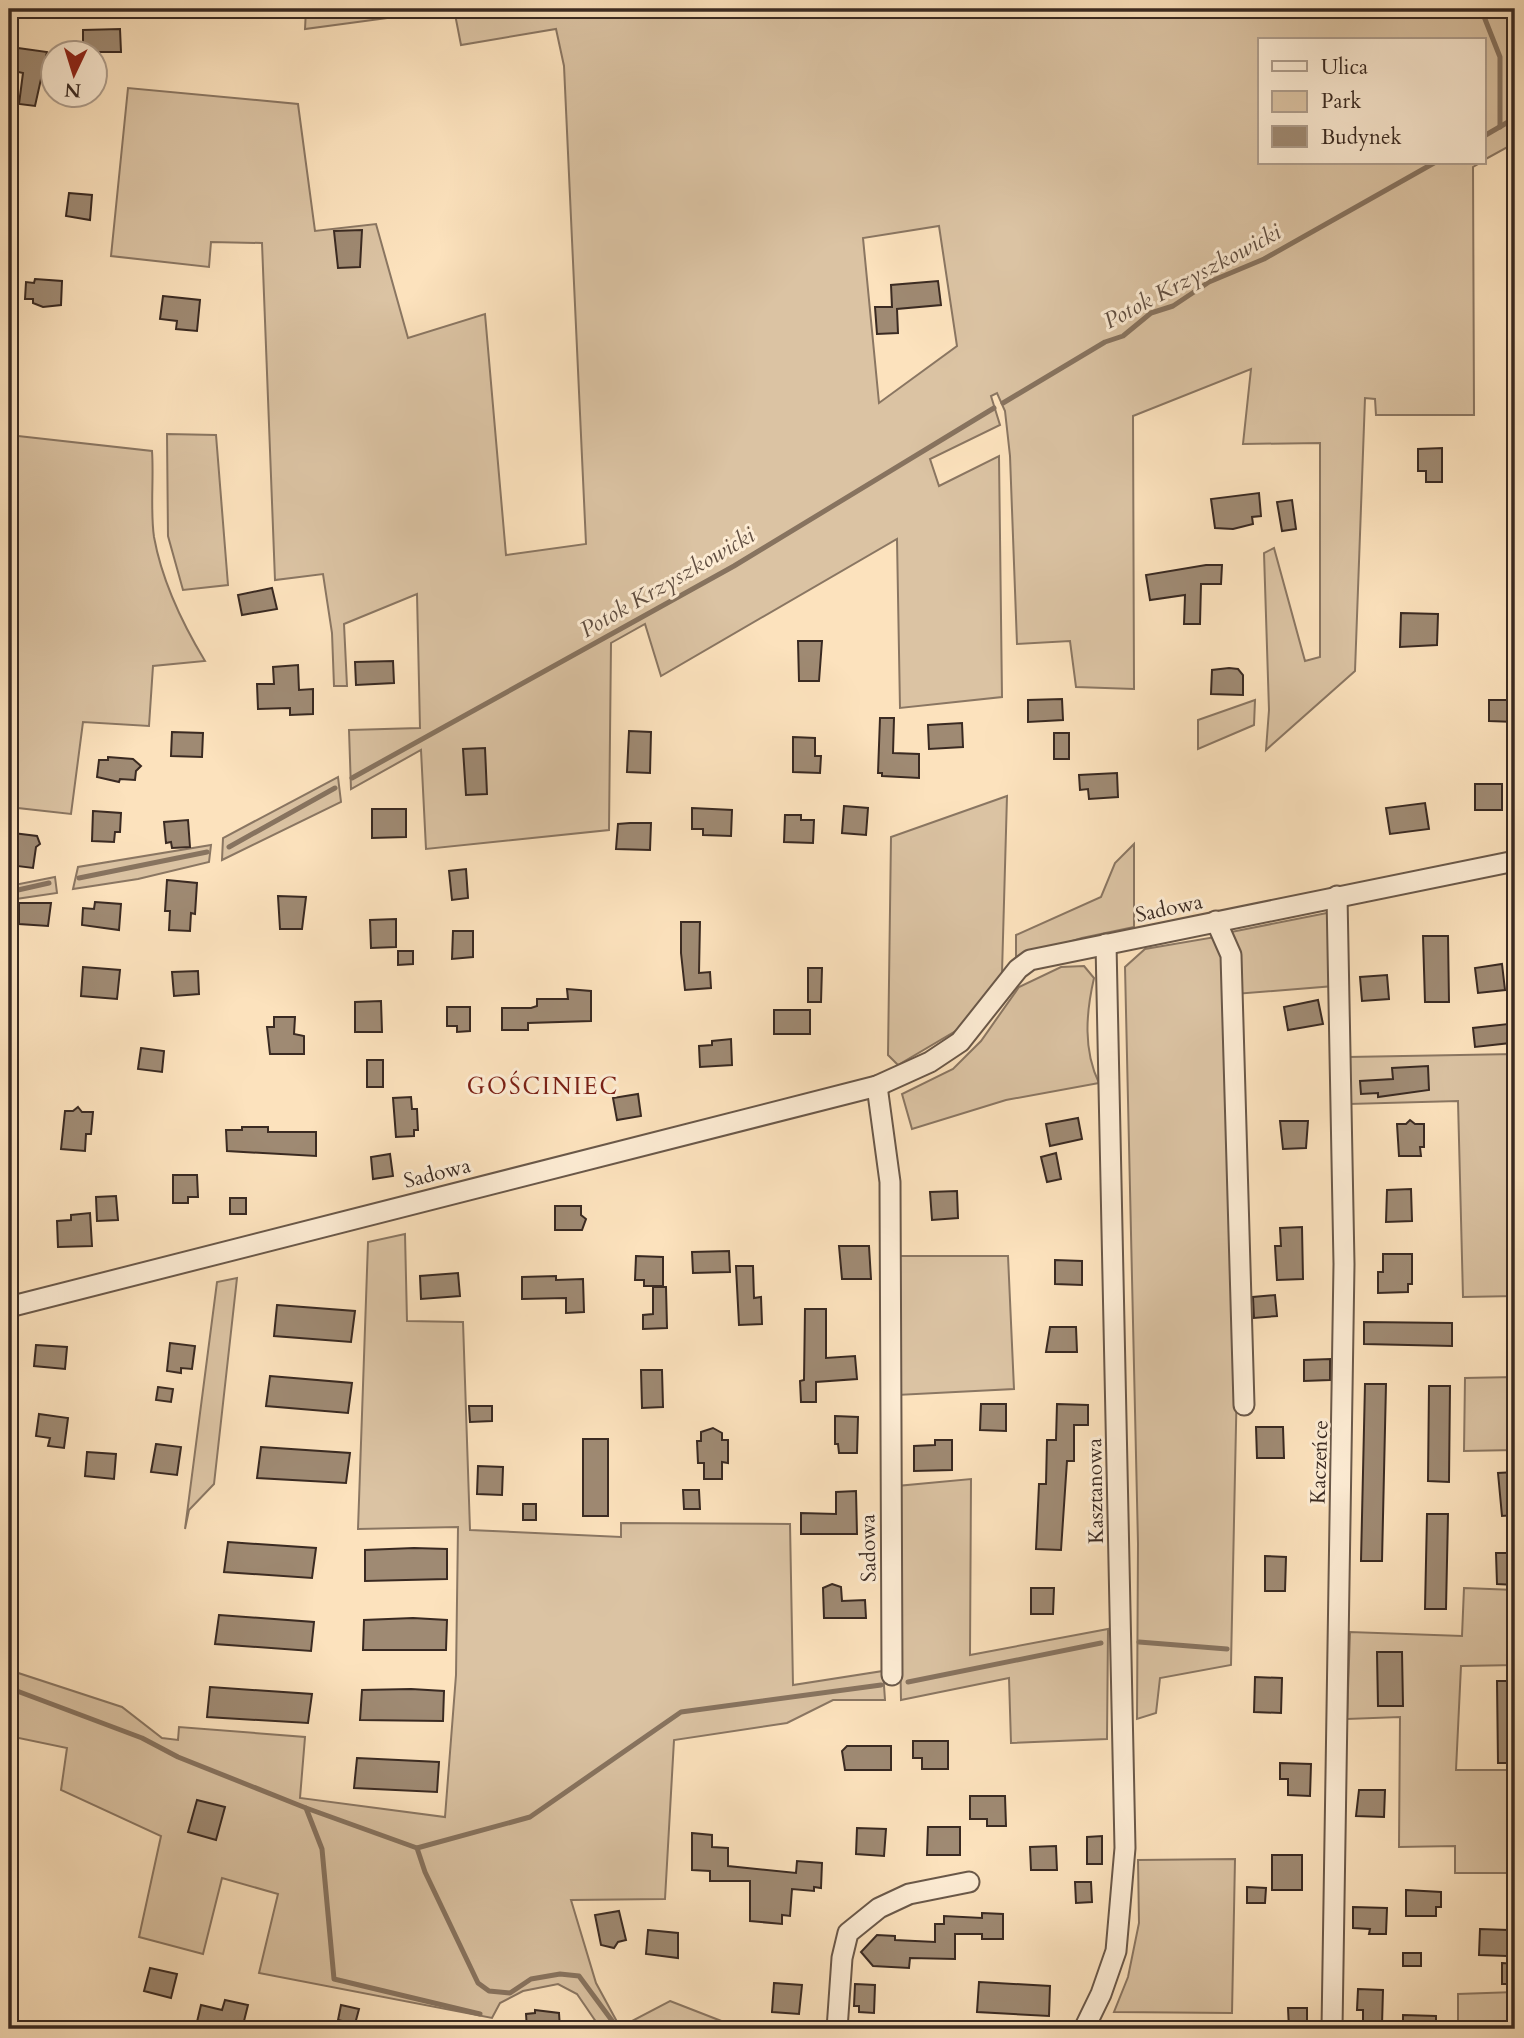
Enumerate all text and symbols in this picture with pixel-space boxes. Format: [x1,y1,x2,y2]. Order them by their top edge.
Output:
north arrow [38,38,108,108]
legend [1258,38,1486,164]
text: Ulica [1321,53,1368,82]
text: N [63,76,82,104]
text: Park [1321,87,1362,116]
text: Budynek [1321,123,1403,152]
water label: Potok Krzyszkowicki [1098,216,1287,336]
water label: Potok Krzyszkowicki [574,519,761,645]
street label: Sadowa [1133,887,1205,930]
district label: GOŚCINIEC [467,1070,619,1102]
street label: Sadowa [401,1151,474,1196]
street label: Kaczeńce [1304,1419,1335,1505]
street label: Kasztanowa [1080,1438,1111,1544]
street label: Sadowa [853,1514,884,1582]

